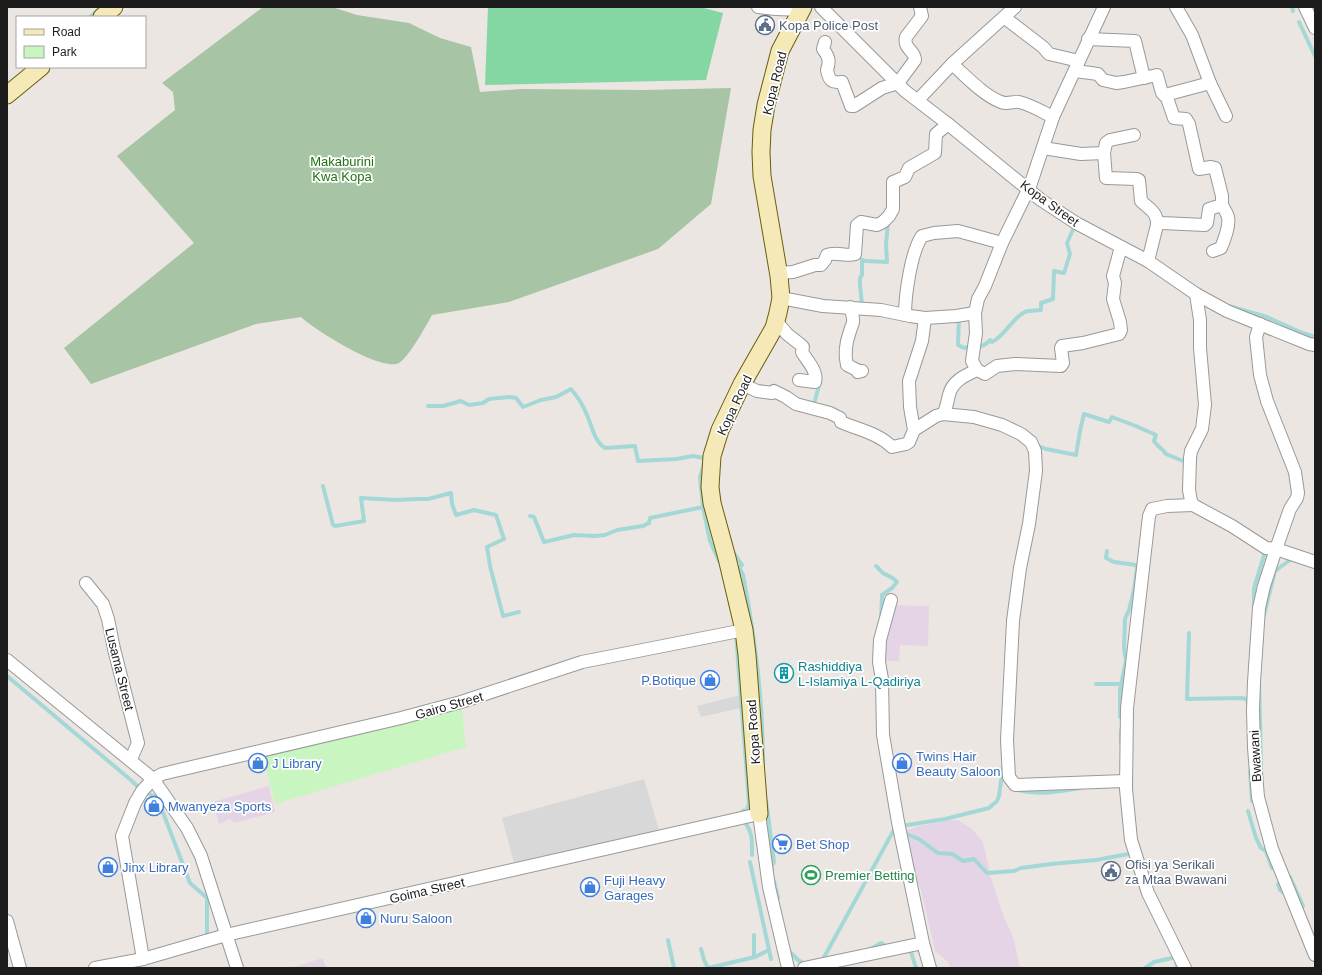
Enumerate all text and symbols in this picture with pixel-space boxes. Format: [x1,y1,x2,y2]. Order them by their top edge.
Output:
public building icon: Kopa Police Post [754,14,776,36]
legend [16,16,146,68]
place label: Kopa Police Post [779,18,878,33]
text: Road [52,25,81,39]
text: Park [52,45,78,59]
street label: Kopa Road [759,50,790,117]
park label: Makaburini Kwa Kopa [310,154,374,184]
street label: Kopa Street [1018,177,1082,230]
street label: Kopa Road [714,373,755,438]
street label: Lusama Street [102,626,137,712]
place label: Rashiddiya L-Islamiya L-Qadiriya [798,659,922,689]
building icon: Rashiddiya L-Islamiya L-Qadiriya [773,662,795,684]
shop icon: P.Botique [699,669,721,691]
place label: P.Botique [641,673,696,688]
street label: Gairo Street [413,689,485,722]
street label: Kopa Road [744,699,763,765]
street label: Bwawani [1247,729,1264,782]
place label: Twins Hair Beauty Saloon [916,749,1001,779]
shop icon: J Library [247,752,269,774]
shop icon: Twins Hair Beauty Saloon [891,752,913,774]
place label: J Library [272,756,322,771]
shop icon: Mwanyeza Sports [143,795,165,817]
place label: Mwanyeza Sports [168,799,272,814]
supermarket icon: Bet Shop [771,833,793,855]
place label: Bet Shop [796,837,850,852]
shop icon: Jinx Library [97,856,119,878]
place label: Ofisi ya Serikali za Mtaa Bwawani [1125,857,1227,887]
place label: Jinx Library [122,860,189,875]
public building icon: Ofisi ya Serikali za Mtaa Bwawani [1100,860,1122,882]
sports icon: Premier Betting [800,864,822,886]
place label: Premier Betting [825,868,915,883]
place label: Fuji Heavy Garages [604,873,666,903]
street label: Goima Street [388,874,466,906]
shop icon: Fuji Heavy Garages [579,876,601,898]
shop icon: Nuru Saloon [355,907,377,929]
place label: Nuru Saloon [380,911,452,926]

